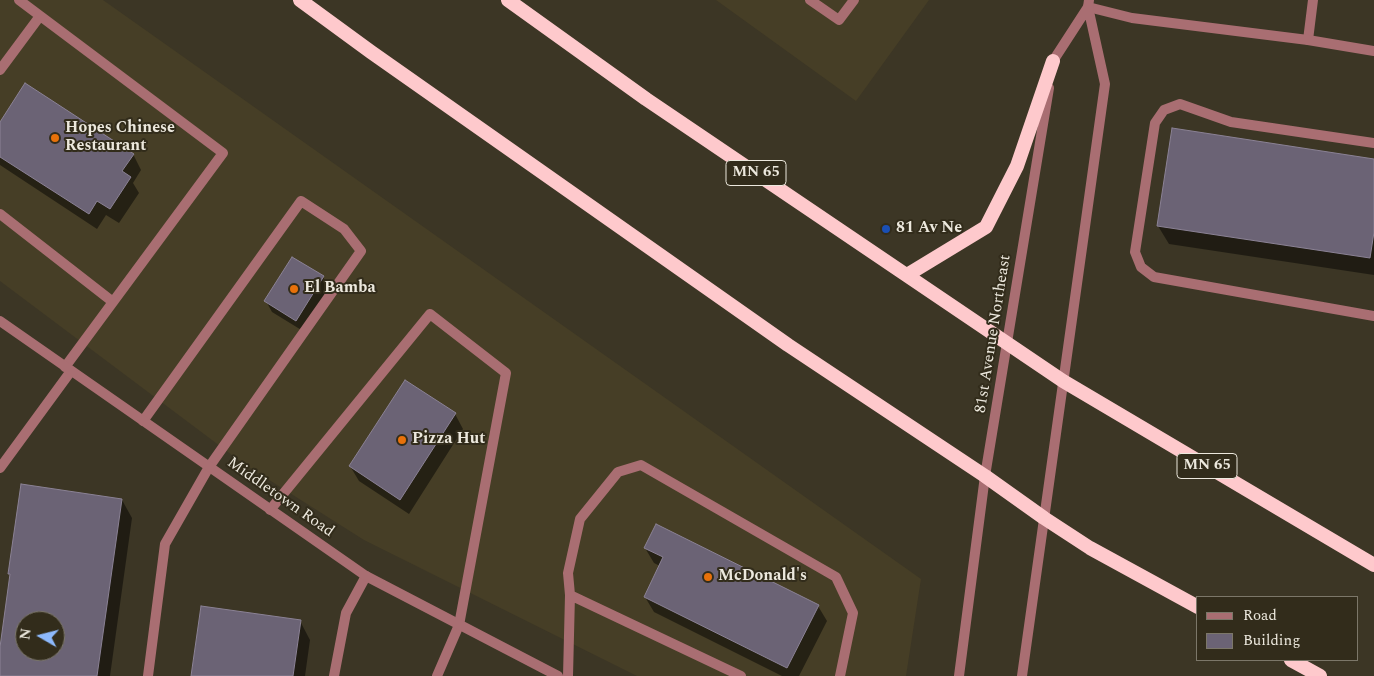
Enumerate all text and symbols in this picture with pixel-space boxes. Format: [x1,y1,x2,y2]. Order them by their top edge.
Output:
place label: Hopes Chinese Restaurant [65,119,175,157]
marker: Hopes Chinese Restaurant [49,132,61,144]
road number: MN 65 [726,160,786,186]
place label: 81 Av Ne [896,219,962,239]
marker: 81 Av Ne [880,223,892,235]
street label: 81st Avenue Northeast [972,253,1016,415]
place label: El Bamba [304,279,376,299]
marker: El Bamba [288,283,300,295]
place label: Pizza Hut [412,430,485,450]
marker: Pizza Hut [396,434,408,446]
street label: Middletown Road [223,454,337,542]
road number: MN 65 [1177,454,1237,478]
place label: McDonald's [718,567,807,587]
marker: McDonald's [702,571,714,583]
legend [1196,596,1359,661]
text: Road [1243,604,1277,627]
north arrow [15,611,65,661]
text: N [14,627,37,641]
text: Building [1243,629,1300,652]

